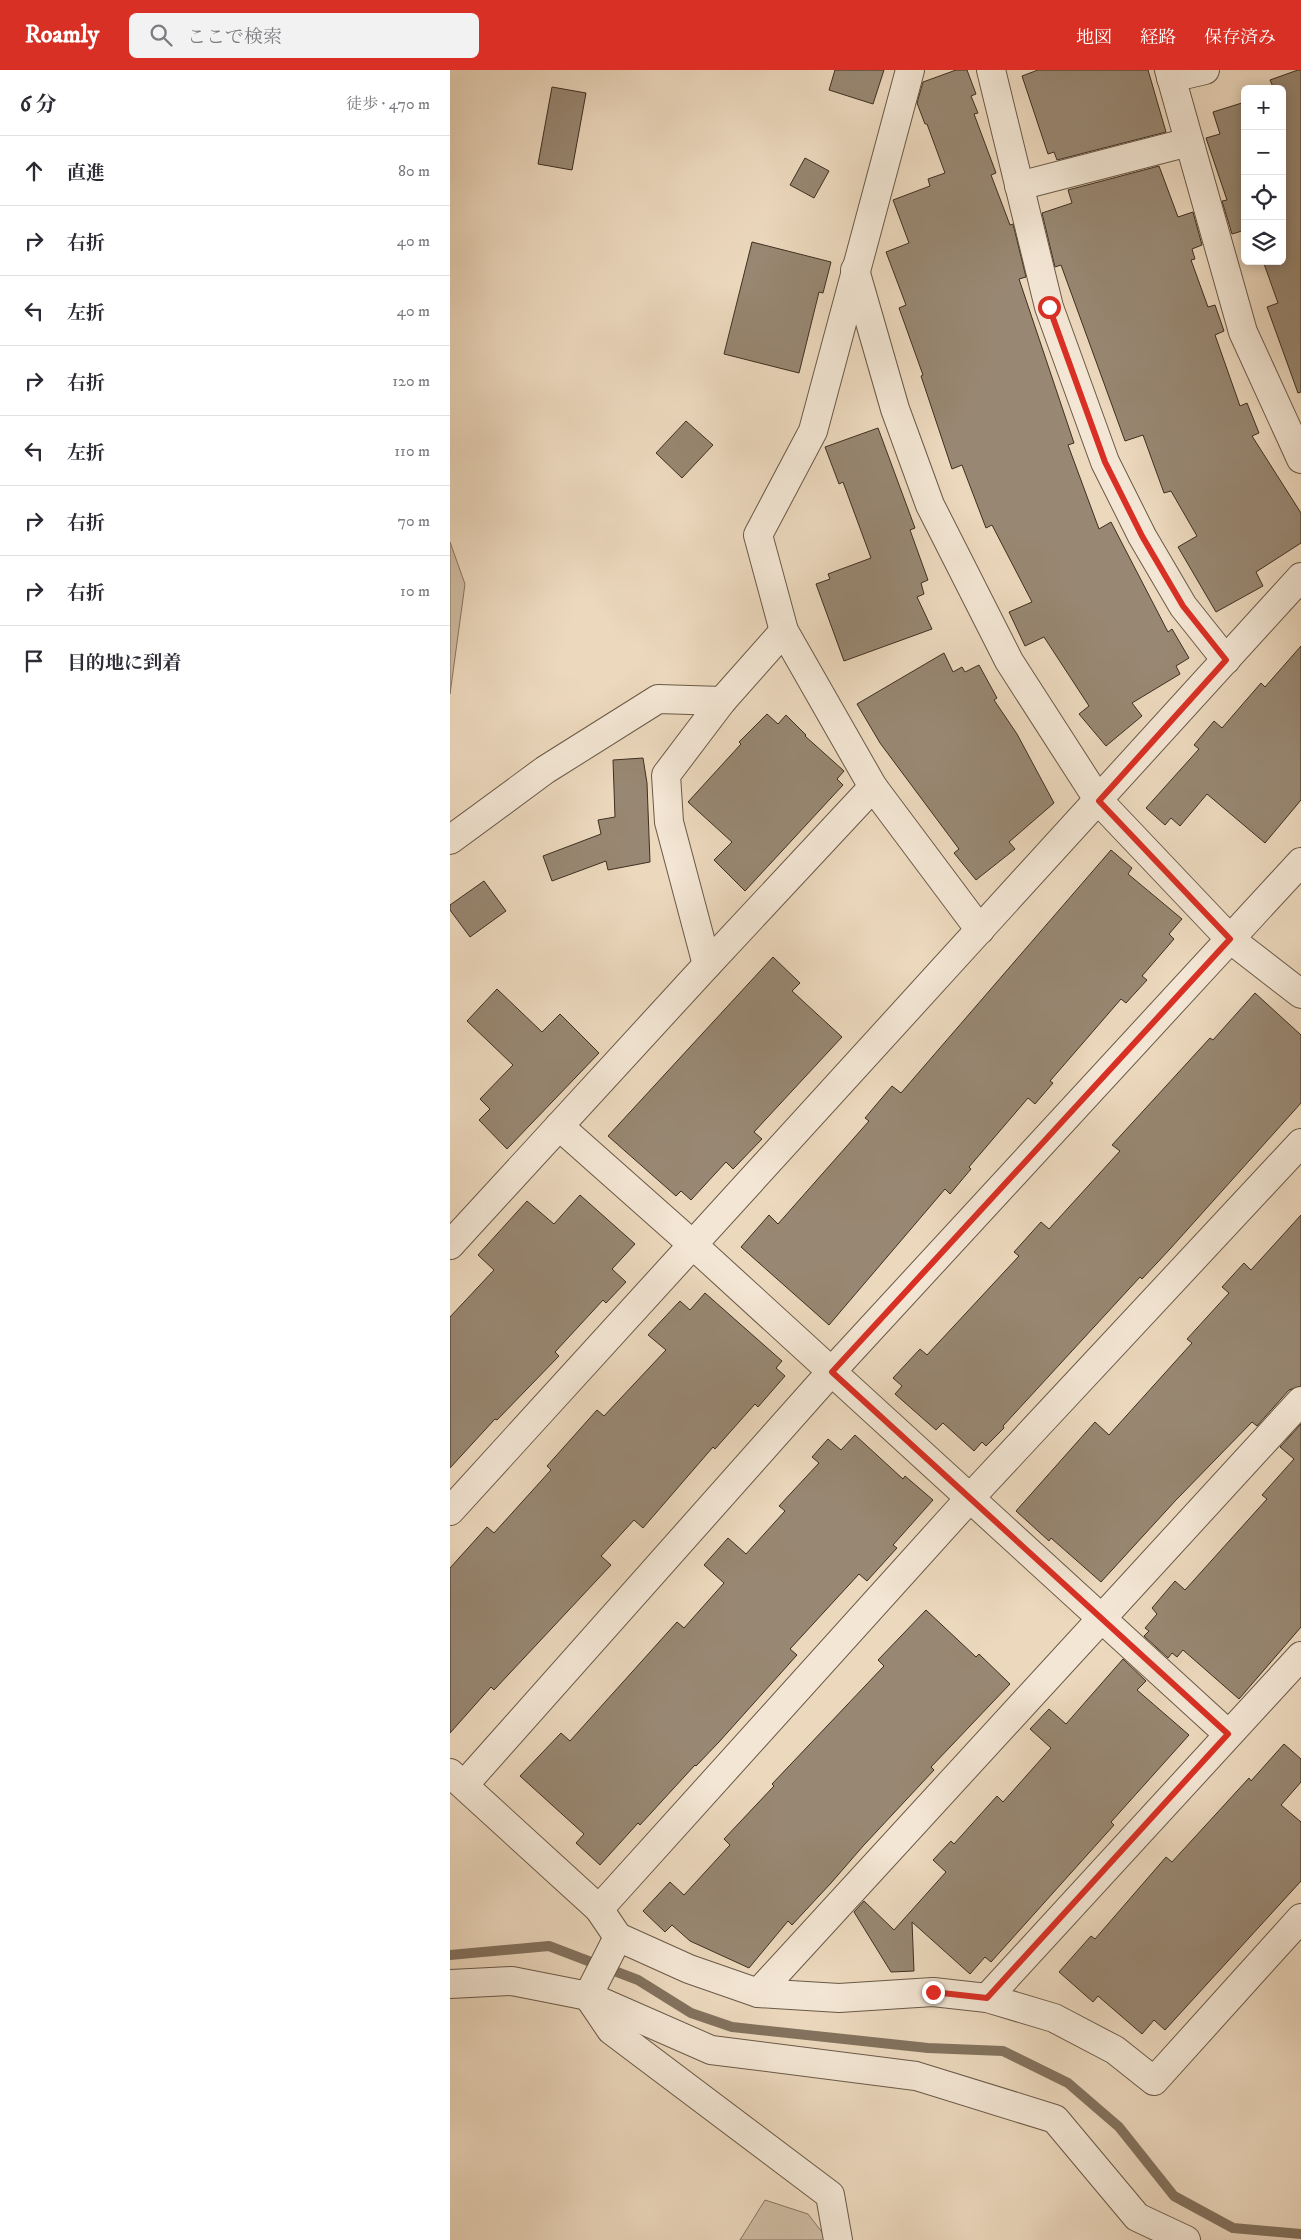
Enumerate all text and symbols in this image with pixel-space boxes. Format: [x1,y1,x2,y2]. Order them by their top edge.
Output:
search box [129,13,479,58]
text: Roamly [25,20,99,50]
icon: search [147,21,175,49]
text: ここで検索 [187,26,282,49]
text: 地図 [1076,27,1112,49]
text: 経路 [1140,27,1176,49]
text: 保存済み [1204,27,1276,49]
map controls [1241,85,1286,265]
button: + [1241,85,1286,130]
text: 6 分 [20,92,56,118]
text: 徒歩 · 470 m [346,94,430,114]
button: − [1241,130,1286,175]
icon: ahead [20,157,48,185]
text: 80 m [398,161,430,181]
text: 直進 [67,162,105,185]
button: locate [1241,175,1286,220]
button: layers [1241,220,1286,265]
icon: right [20,227,48,255]
text: 40 m [397,231,430,251]
text: 右折 [67,232,105,255]
route start [1038,296,1061,319]
icon: left [20,297,48,325]
text: 40 m [397,301,430,321]
text: 左折 [67,302,105,325]
icon: right [20,367,48,395]
text: 120 m [392,371,430,391]
text: 右折 [67,372,105,395]
icon: left [20,437,48,465]
text: 110 m [394,441,430,461]
text: 左折 [67,442,105,465]
icon: right [20,507,48,535]
text: 70 m [398,511,430,531]
text: 右折 [67,512,105,535]
icon: right [20,577,48,605]
text: 10 m [400,581,430,601]
text: 右折 [67,582,105,605]
icon: arrive [20,647,48,675]
text: 目的地に到着 [67,652,181,675]
route end [922,1981,945,2004]

